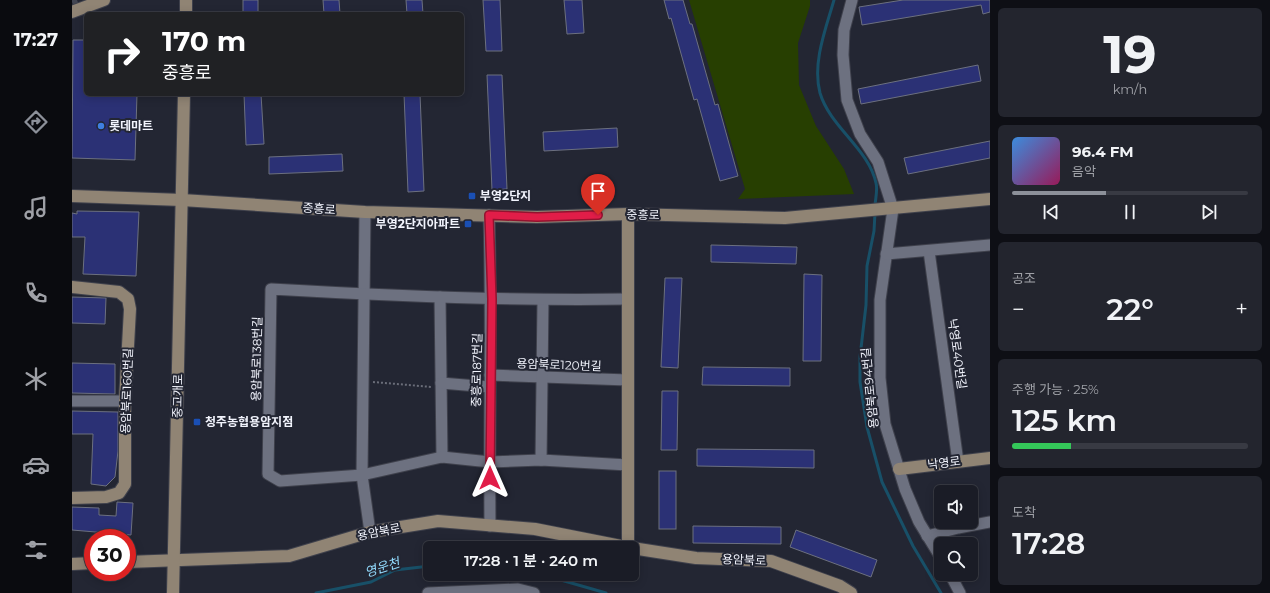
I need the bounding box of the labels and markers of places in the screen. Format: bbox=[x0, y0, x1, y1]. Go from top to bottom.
place label: 롯데마트 bbox=[109, 118, 153, 133]
marker: 롯데마트 bbox=[96, 121, 106, 131]
pin bbox=[581, 174, 615, 215]
place label: 부영2단지 bbox=[480, 188, 531, 203]
marker: 부영2단지 bbox=[467, 191, 477, 201]
place label: 부영2단지아파트 bbox=[376, 216, 460, 231]
marker: 부영2단지아파트 bbox=[463, 219, 473, 229]
place label: 청주농협용암지점 bbox=[205, 414, 293, 429]
marker: 청주농협용암지점 bbox=[192, 417, 202, 427]

